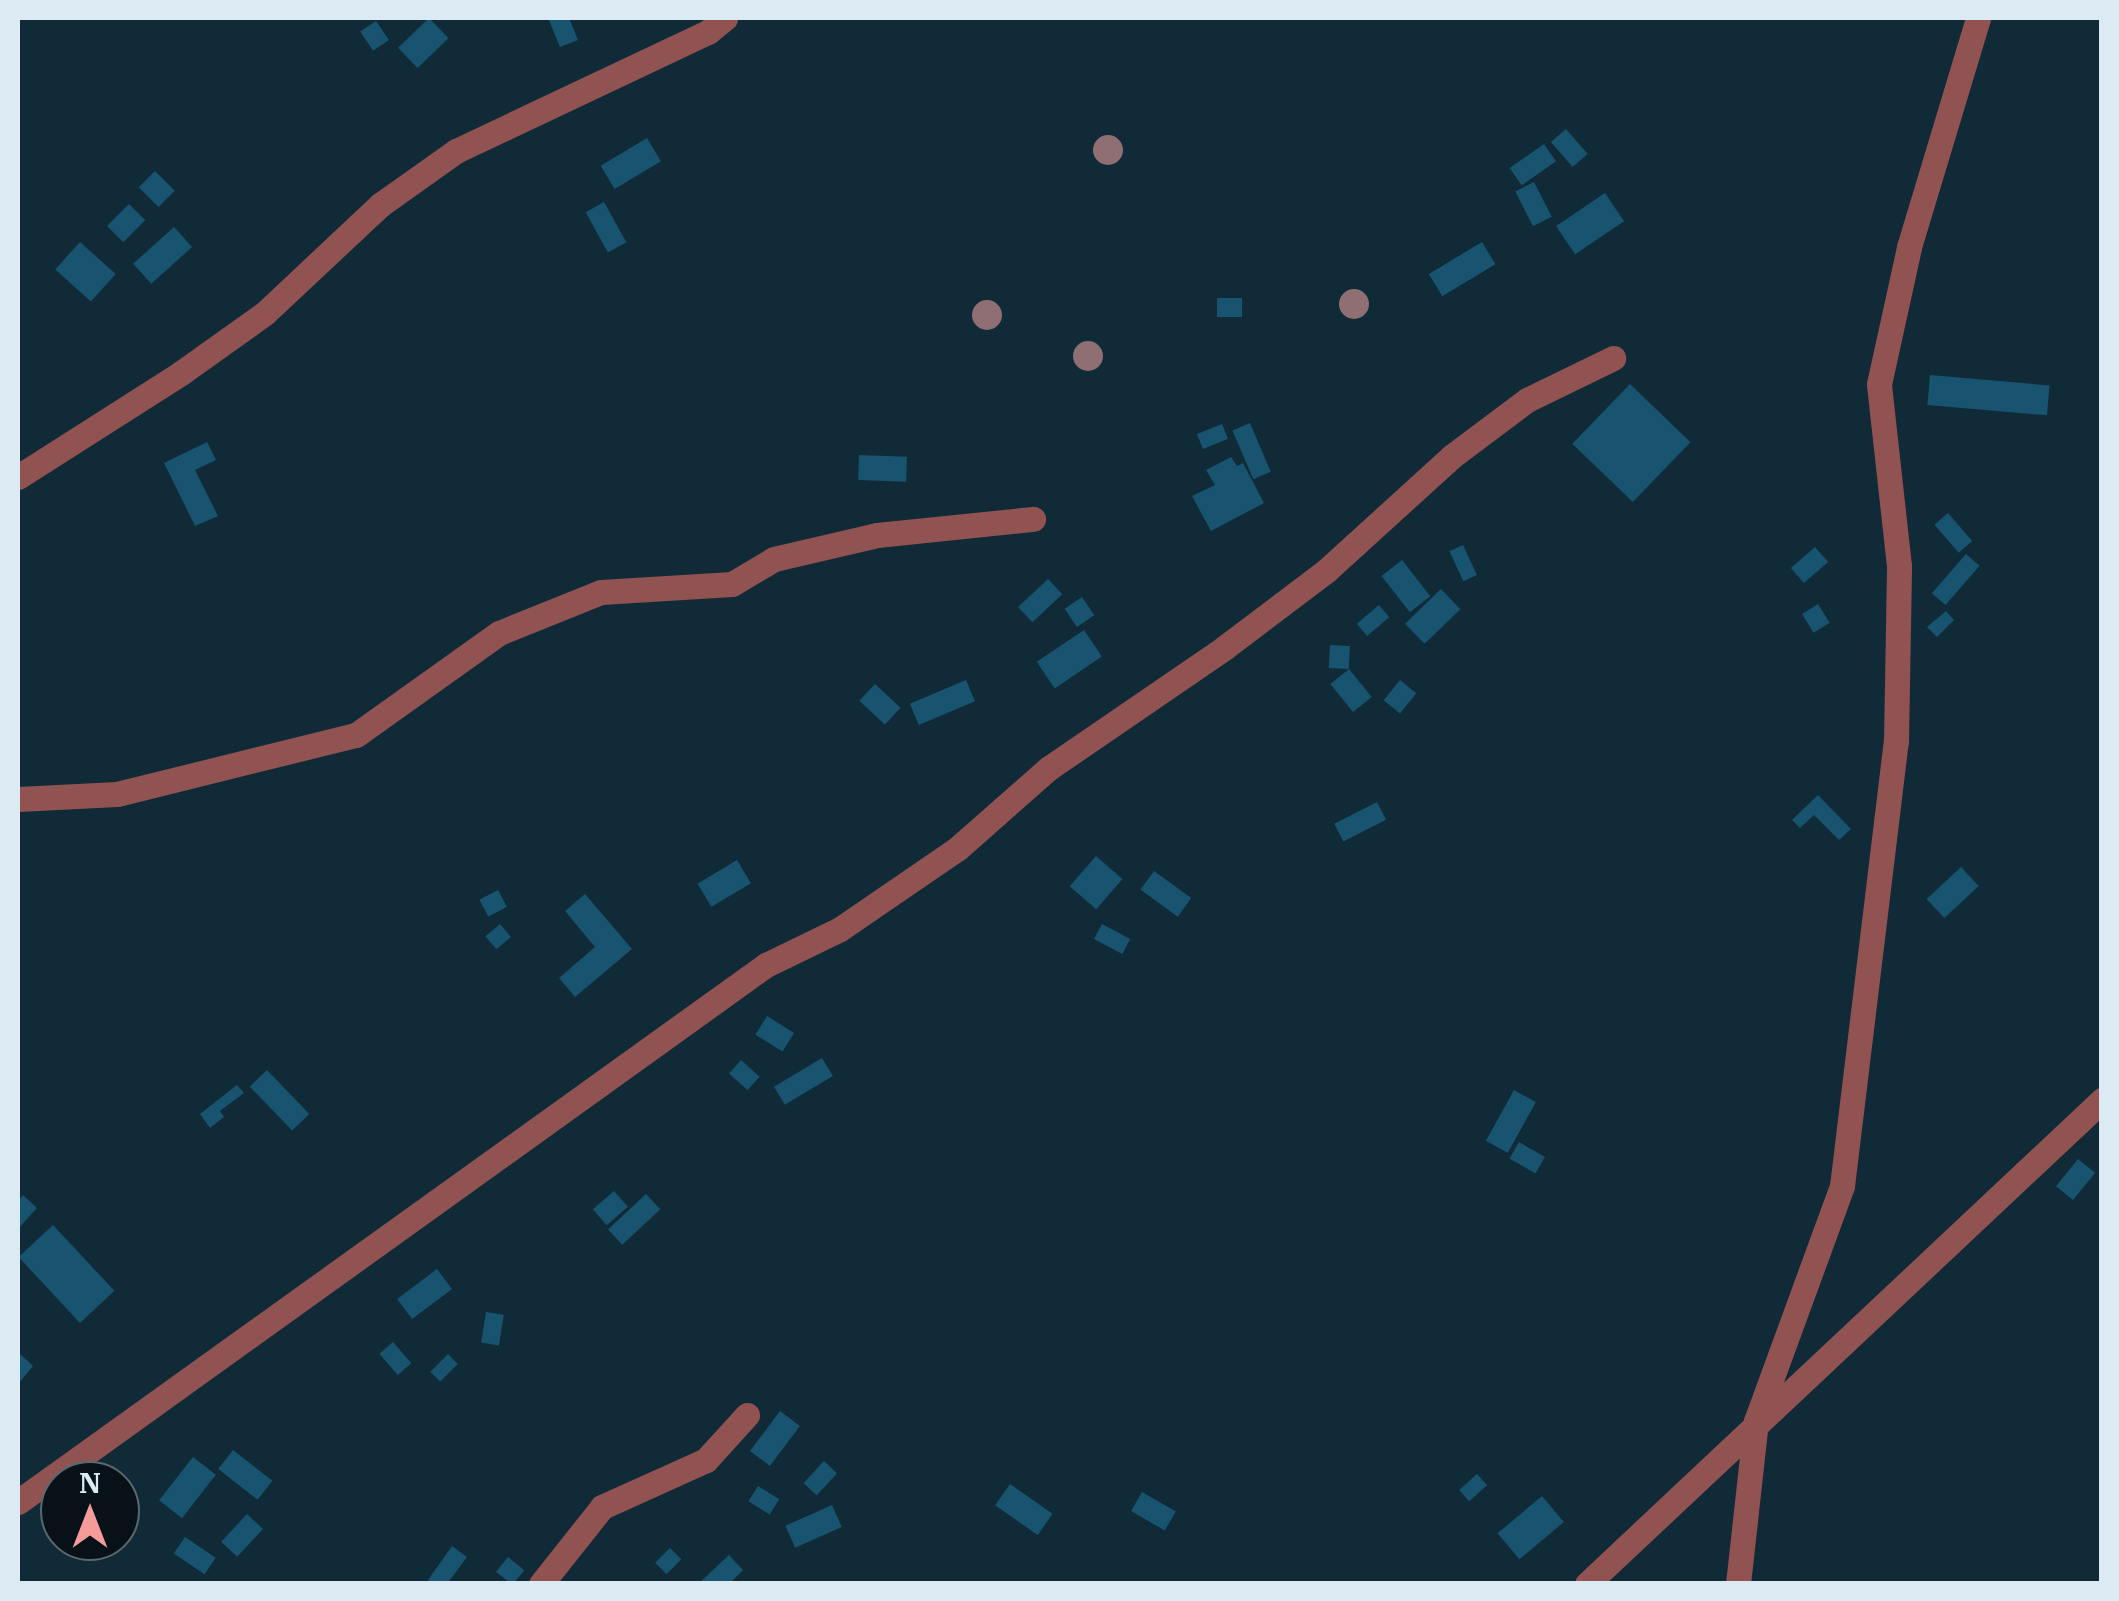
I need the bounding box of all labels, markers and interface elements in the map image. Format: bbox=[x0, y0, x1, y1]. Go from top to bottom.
north arrow bbox=[40, 1461, 140, 1561]
text: N bbox=[79, 1464, 101, 1501]

